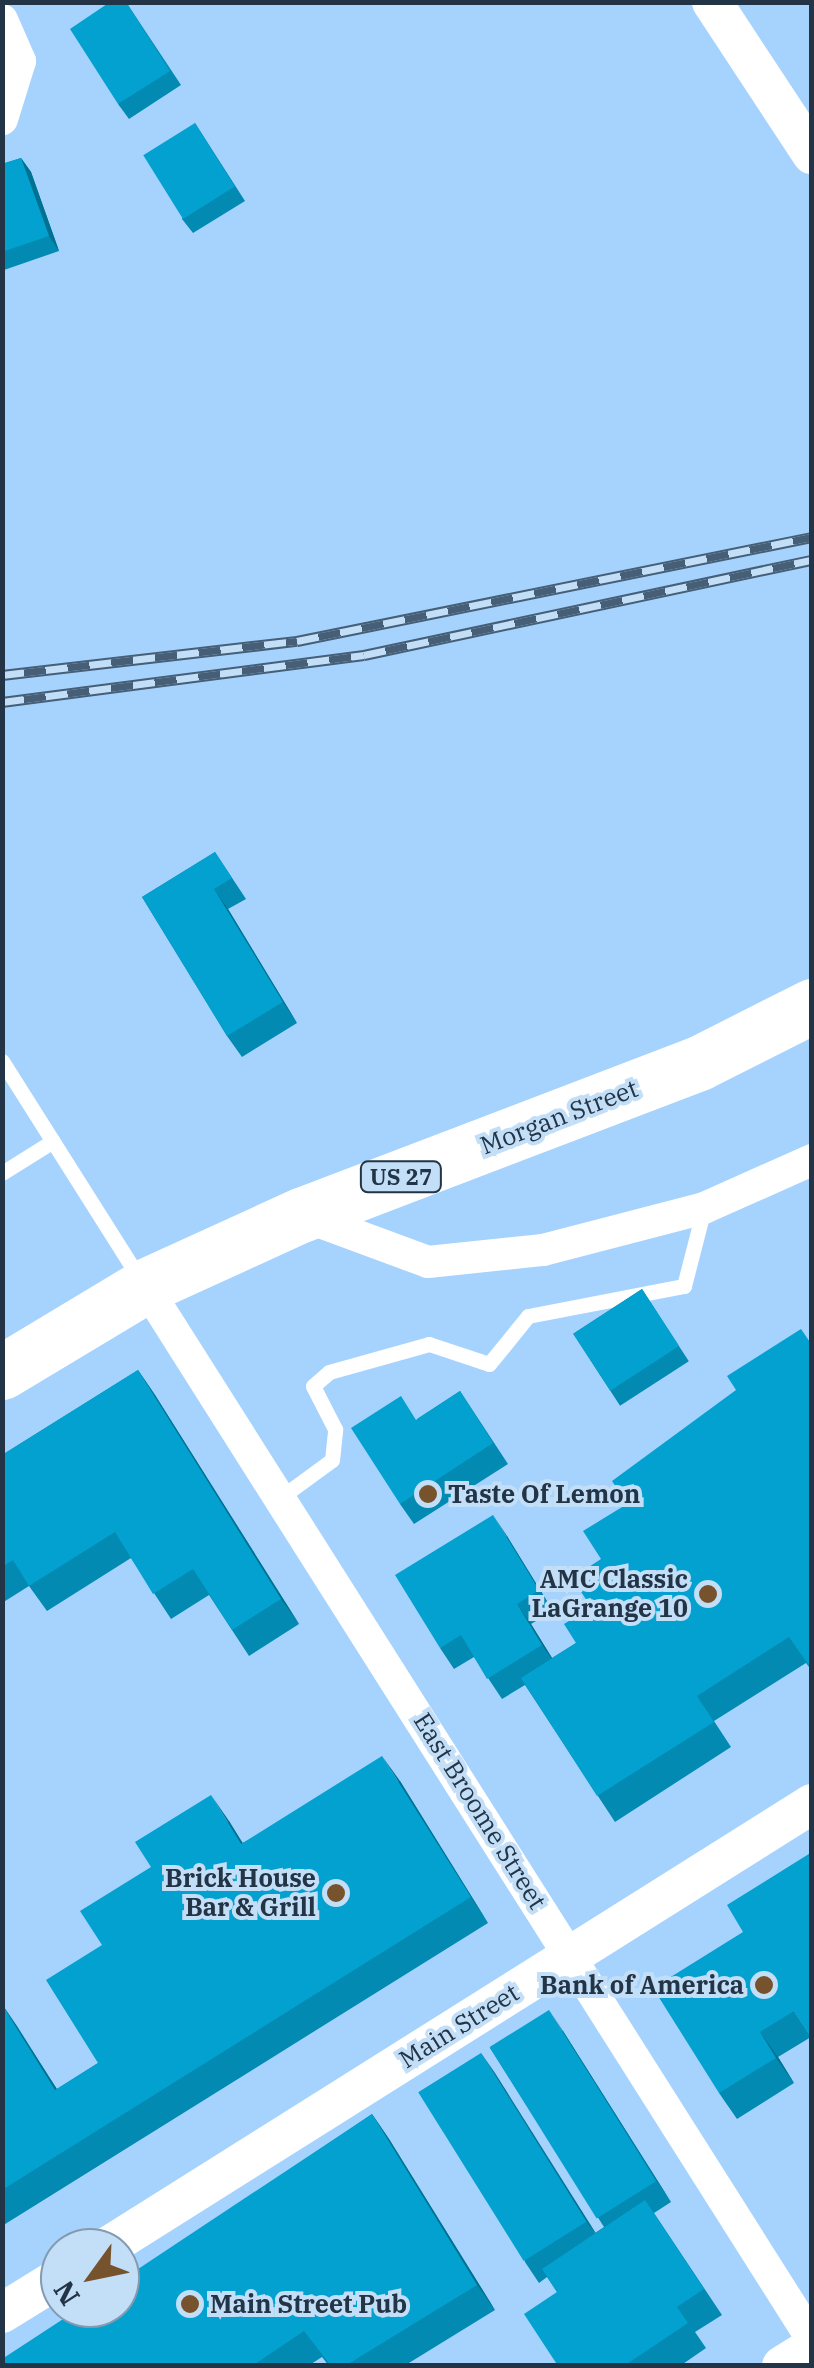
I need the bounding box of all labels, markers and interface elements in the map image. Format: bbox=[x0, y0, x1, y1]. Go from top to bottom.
street label: Morgan Street bbox=[476, 1073, 642, 1161]
road number: US 27 bbox=[358, 1160, 444, 1194]
place label: Taste Of Lemon bbox=[448, 1479, 640, 1509]
marker: Taste Of Lemon bbox=[417, 1483, 439, 1505]
place label: AMC Classic LaGrange 10 bbox=[531, 1565, 688, 1624]
marker: AMC Classic LaGrange 10 bbox=[697, 1583, 719, 1605]
street label: East Broome Street bbox=[407, 1707, 553, 1915]
place label: Brick House Bar & Grill bbox=[165, 1864, 316, 1923]
marker: Brick House Bar & Grill bbox=[325, 1882, 347, 1904]
place label: Bank of America bbox=[540, 1970, 744, 2000]
marker: Bank of America bbox=[753, 1974, 775, 1996]
street label: Main Street bbox=[394, 1977, 524, 2075]
north arrow bbox=[40, 2228, 140, 2328]
text: N bbox=[45, 2274, 88, 2313]
place label: Main Street Pub bbox=[210, 2289, 407, 2319]
marker: Main Street Pub bbox=[179, 2293, 201, 2315]

